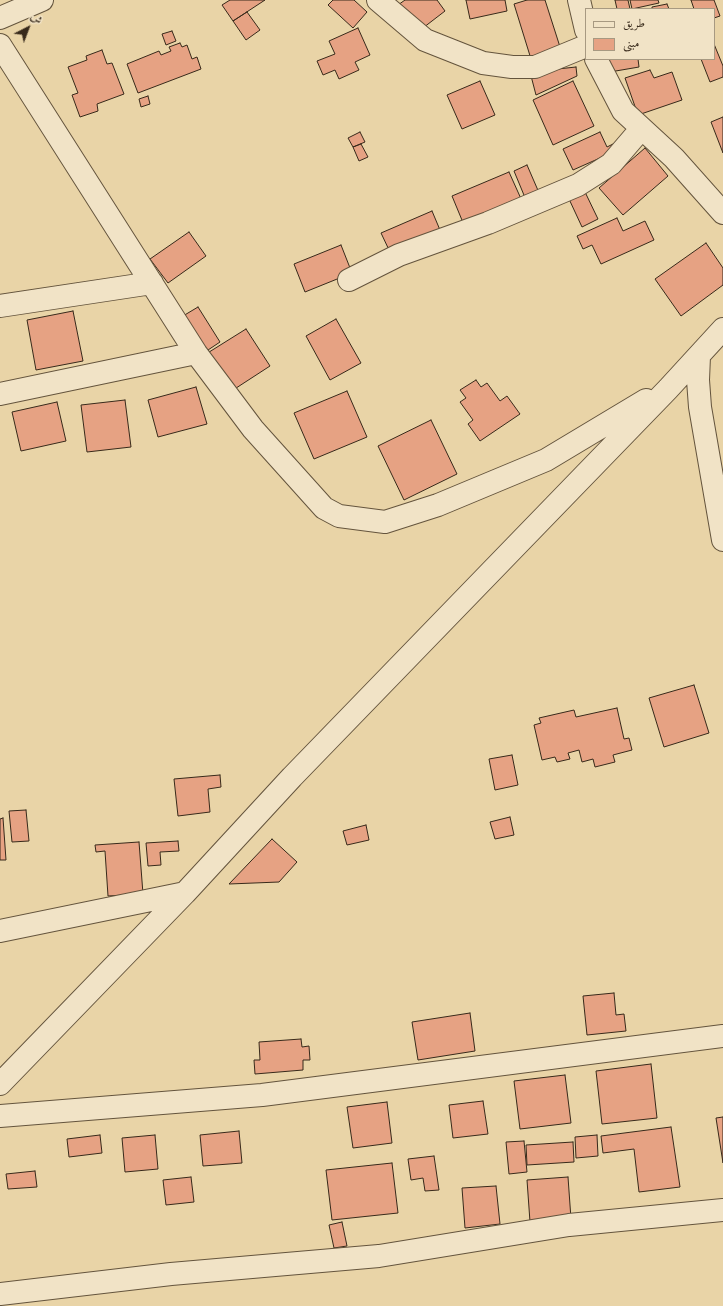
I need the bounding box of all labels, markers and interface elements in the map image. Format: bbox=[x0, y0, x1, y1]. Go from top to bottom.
north arrow bbox=[8, 8, 48, 48]
legend bbox=[585, 8, 715, 60]
text: ش bbox=[27, 9, 45, 28]
text: طريق bbox=[623, 15, 645, 31]
text: مبنى bbox=[623, 35, 639, 51]

